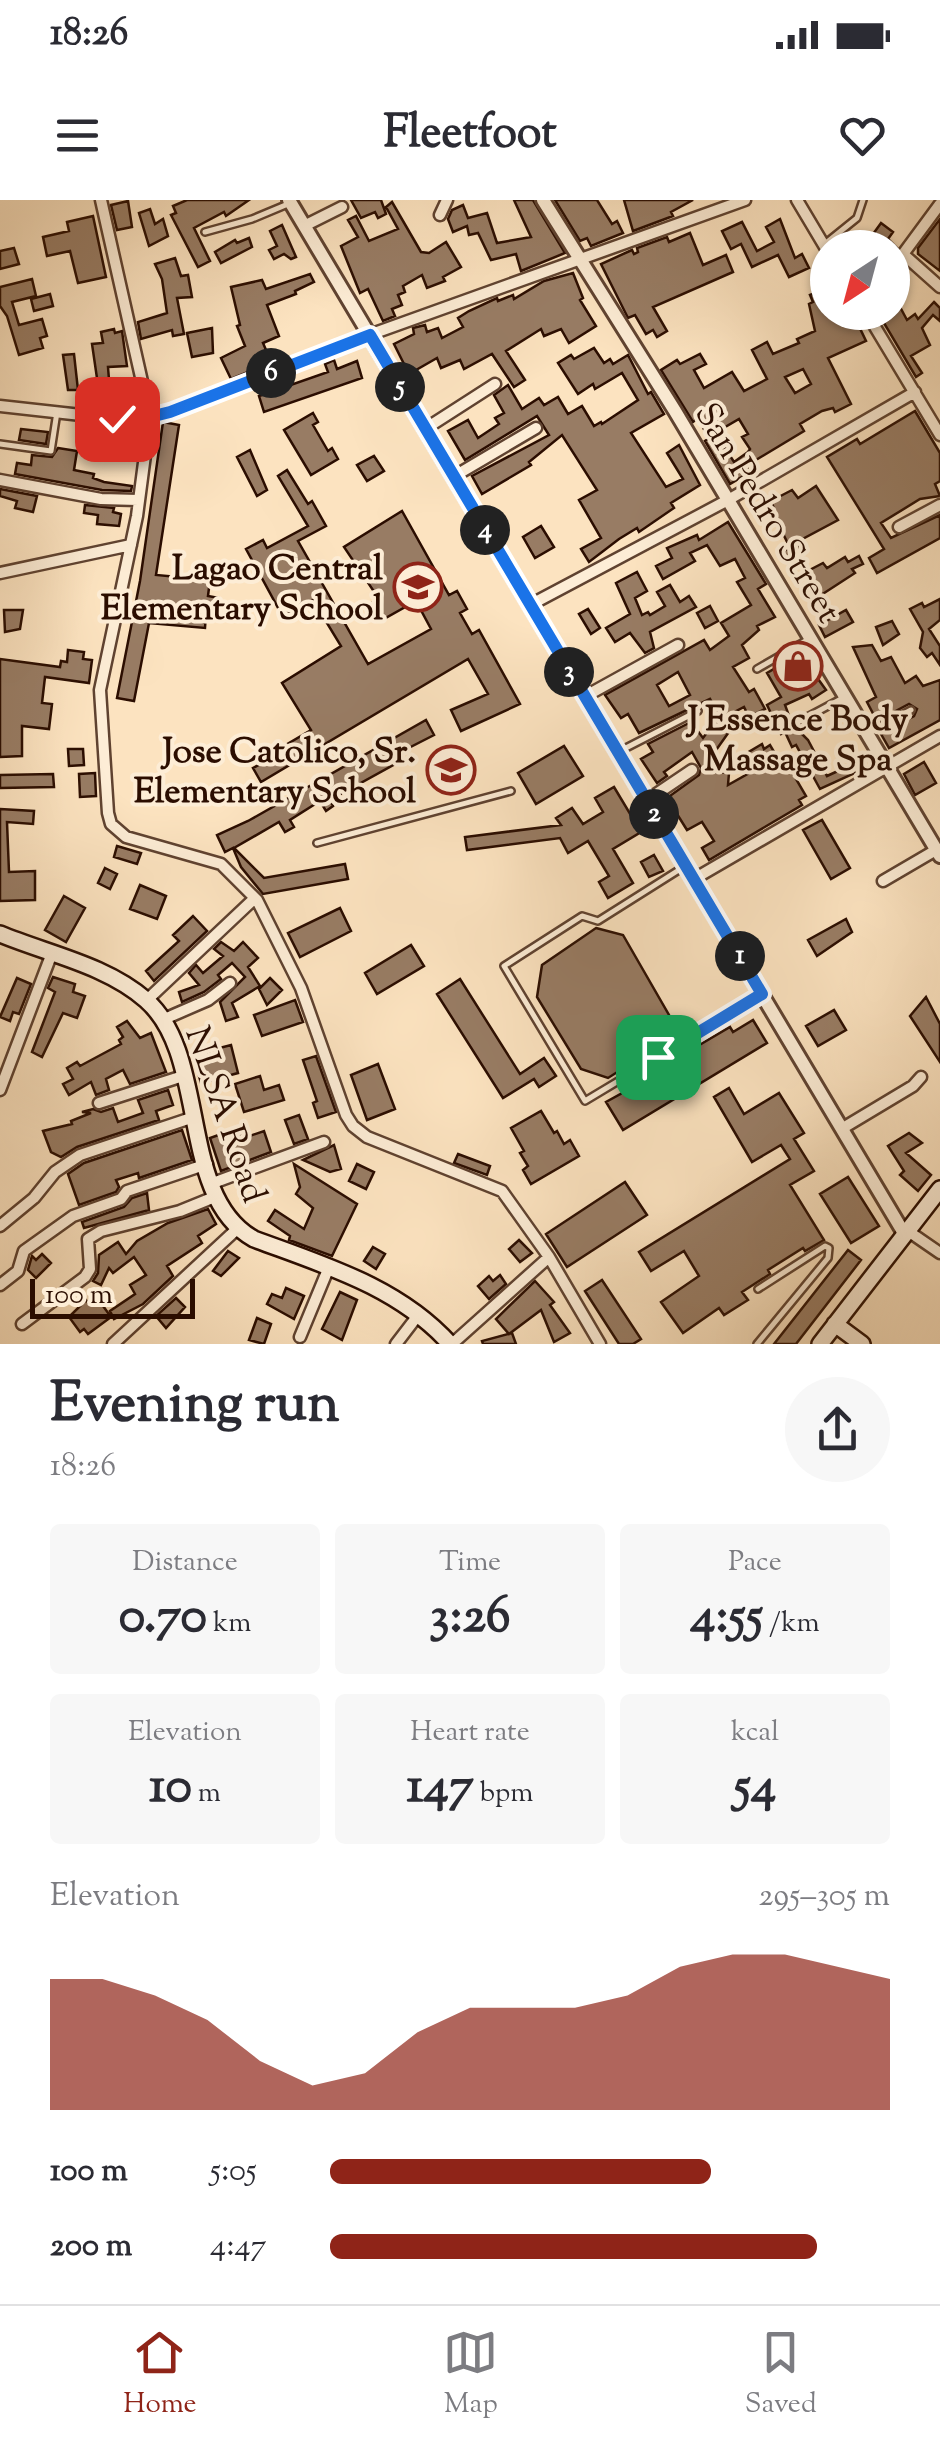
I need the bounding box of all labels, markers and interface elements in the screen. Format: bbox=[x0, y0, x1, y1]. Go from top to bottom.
text: 18:26 bbox=[50, 8, 128, 62]
text: Fleetfoot bbox=[383, 103, 557, 168]
icon: menu bbox=[50, 108, 105, 163]
icon: heart bbox=[835, 108, 890, 163]
north arrow bbox=[810, 230, 910, 330]
map controls bbox=[810, 230, 910, 330]
pin: 6 bbox=[246, 348, 296, 398]
text: 6 bbox=[264, 353, 278, 393]
pin: 5 bbox=[375, 362, 425, 412]
text: 5 bbox=[395, 367, 405, 407]
pin bbox=[75, 377, 160, 462]
icon: check bbox=[90, 392, 145, 447]
street label: San Pedro Street bbox=[680, 394, 852, 634]
pin: 4 bbox=[460, 505, 510, 555]
text: 4 bbox=[478, 510, 492, 550]
place label: Lagao Central Elementary School bbox=[101, 545, 383, 636]
school or university icon: Lagao Central Elementary School bbox=[392, 561, 444, 613]
shop icon: J Essence Body Massage Spa bbox=[772, 640, 824, 692]
pin: 3 bbox=[544, 647, 594, 697]
text: 3 bbox=[563, 652, 575, 692]
place label: J Essence Body Massage Spa bbox=[685, 696, 909, 787]
place label: Jose Catolico, Sr. Elementary School bbox=[134, 728, 416, 819]
school or university icon: Jose Catolico, Sr. Elementary School bbox=[425, 744, 477, 796]
pin: 2 bbox=[629, 789, 679, 839]
text: 2 bbox=[647, 794, 661, 834]
pin: 1 bbox=[715, 931, 765, 981]
text: 1 bbox=[735, 936, 745, 976]
pin bbox=[616, 1015, 701, 1100]
street label: NLSA Road bbox=[170, 1020, 278, 1210]
icon: arrive bbox=[631, 1030, 686, 1085]
scale bar bbox=[30, 1274, 195, 1318]
text: 100 m bbox=[45, 1276, 113, 1316]
text: Evening run bbox=[50, 1367, 339, 1446]
button: share bbox=[785, 1377, 890, 1482]
text: 18:26 bbox=[50, 1444, 116, 1490]
text: Distance bbox=[132, 1543, 238, 1583]
text: Time bbox=[439, 1543, 501, 1583]
text: Pace bbox=[728, 1543, 782, 1583]
text: 0.70 bbox=[119, 1583, 207, 1655]
text: 3:26 bbox=[429, 1583, 511, 1655]
text: 4:55 bbox=[690, 1583, 763, 1655]
text: km bbox=[207, 1604, 251, 1644]
text: /km bbox=[763, 1604, 820, 1644]
text: Elevation bbox=[128, 1713, 242, 1753]
text: Heart rate bbox=[410, 1713, 530, 1753]
text: kcal bbox=[731, 1713, 779, 1753]
text: 10 bbox=[149, 1753, 192, 1825]
text: 147 bbox=[407, 1753, 474, 1825]
text: 54 bbox=[734, 1753, 776, 1825]
text: m bbox=[192, 1774, 221, 1814]
text: bpm bbox=[474, 1774, 533, 1814]
text: Elevation bbox=[50, 1874, 180, 1920]
text: 295–305 m bbox=[758, 1874, 890, 1920]
text: 100 m bbox=[50, 2149, 128, 2195]
text: 5:05 bbox=[210, 2149, 257, 2195]
text: 200 m bbox=[50, 2224, 132, 2270]
text: 4:47 bbox=[210, 2224, 267, 2270]
tab: Home bbox=[123, 2325, 197, 2425]
tab: Map bbox=[443, 2325, 498, 2425]
tab: Saved bbox=[745, 2325, 817, 2425]

